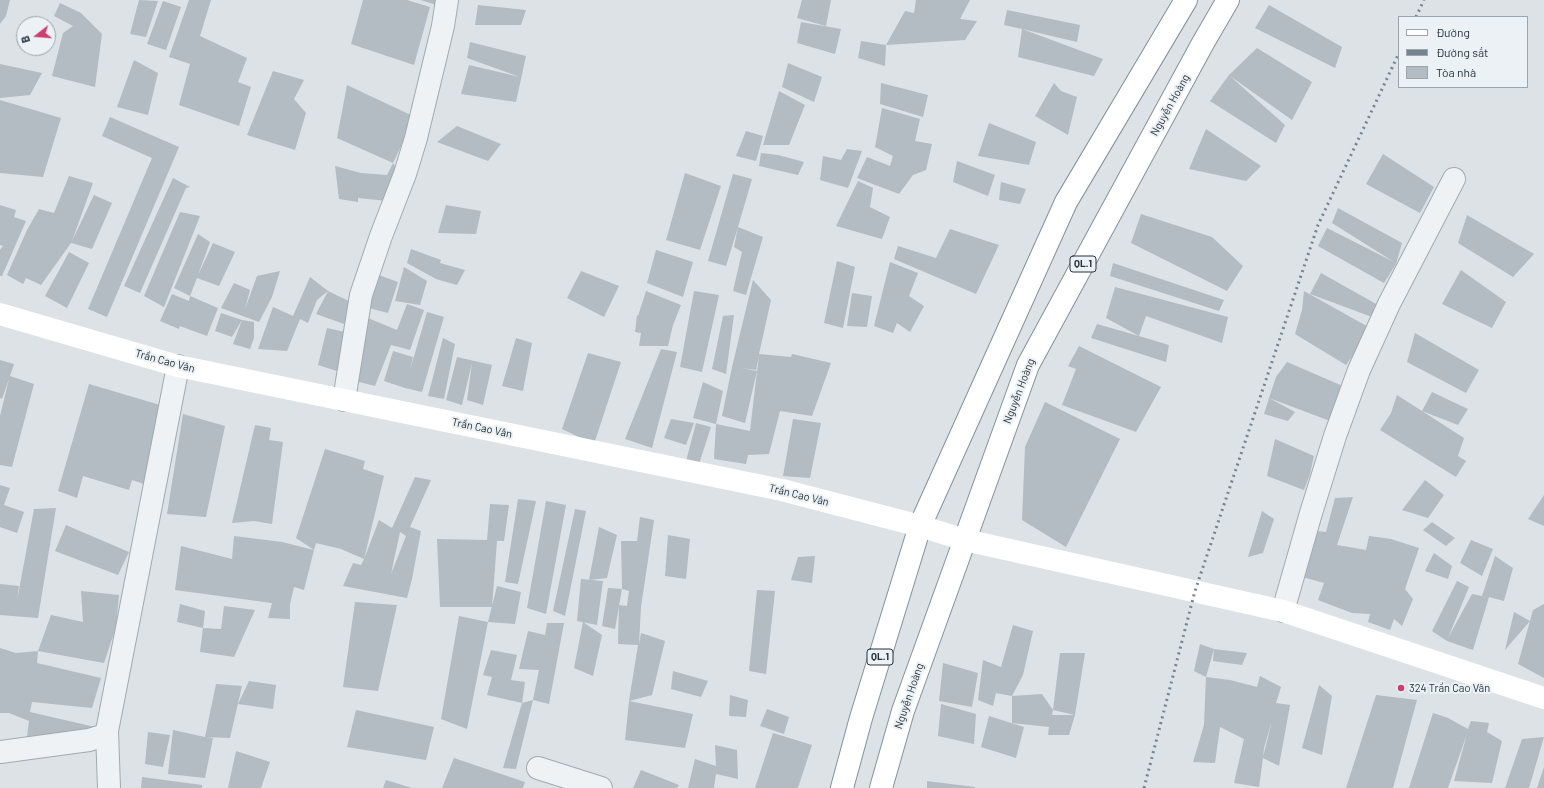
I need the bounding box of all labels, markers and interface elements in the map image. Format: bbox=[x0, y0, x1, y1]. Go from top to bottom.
north arrow bbox=[16, 16, 56, 56]
legend bbox=[1398, 16, 1528, 88]
text: Đường bbox=[1436, 25, 1470, 39]
text: B bbox=[18, 34, 32, 45]
text: Đường sắt bbox=[1436, 45, 1488, 59]
text: Tòa nhà bbox=[1436, 65, 1476, 79]
street label: Nguyễn Hoàng bbox=[1148, 72, 1192, 138]
road number: QL.1 bbox=[1070, 256, 1096, 272]
street label: Trần Cao Vân bbox=[134, 347, 196, 375]
street label: Nguyễn Hoàng bbox=[1001, 357, 1037, 425]
street label: Trần Cao Vân bbox=[451, 415, 513, 441]
street label: Trần Cao Vân bbox=[768, 481, 830, 509]
road number: QL.1 bbox=[867, 649, 893, 665]
street label: Nguyễn Hoàng bbox=[892, 661, 926, 731]
place label: 324 Trần Cao Vân bbox=[1409, 681, 1490, 695]
marker: 324 Trần Cao Vân bbox=[1396, 683, 1406, 693]

